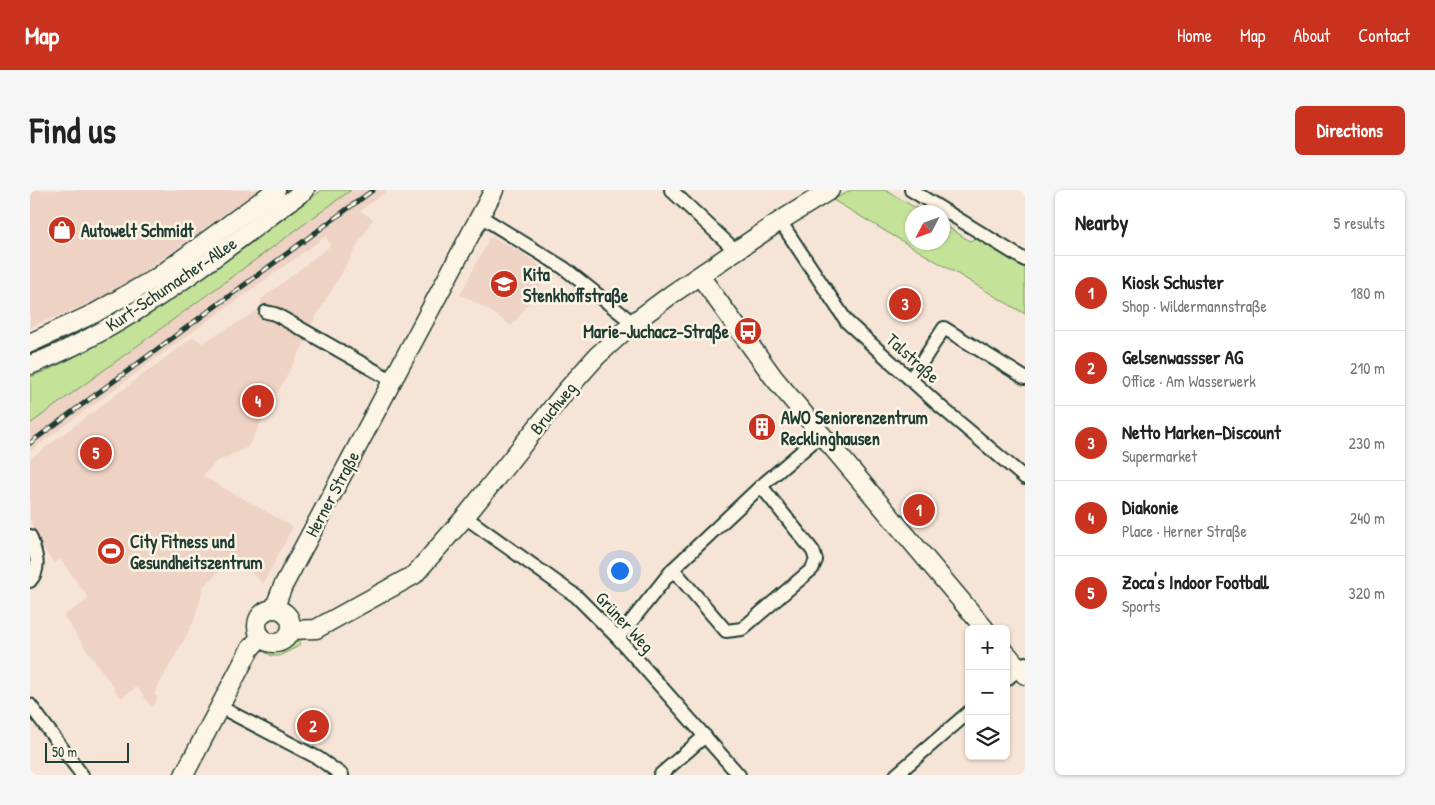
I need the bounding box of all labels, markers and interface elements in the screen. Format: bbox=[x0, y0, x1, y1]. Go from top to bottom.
text: Map bbox=[25, 19, 59, 51]
text: Home bbox=[1177, 23, 1212, 48]
text: Map bbox=[1240, 23, 1265, 48]
text: About bbox=[1293, 23, 1330, 48]
text: Contact bbox=[1358, 23, 1410, 48]
button: Directions bbox=[1295, 106, 1405, 155]
text: Find us bbox=[30, 107, 116, 154]
north arrow bbox=[905, 205, 950, 250]
text: Nearby bbox=[1075, 208, 1128, 237]
text: 5 results bbox=[1334, 212, 1385, 234]
shop icon: Autowelt Schmidt bbox=[47, 215, 77, 245]
place label: Autowelt Schmidt bbox=[81, 218, 194, 243]
street label: Kurt-Schumacher-Allee bbox=[101, 231, 241, 337]
place label: Kita Stenkhoffstraße bbox=[523, 262, 629, 309]
school or university icon: Kita Stenkhoffstraße bbox=[489, 269, 519, 299]
text: Kiosk Schuster bbox=[1122, 269, 1224, 295]
text: 1 bbox=[1088, 282, 1094, 304]
text: 180 m bbox=[1351, 282, 1385, 304]
pin: 3 bbox=[889, 285, 921, 323]
text: Shop · Wildermannstraße bbox=[1122, 295, 1267, 317]
bus stop icon: Marie-Juchacz-Straße bbox=[733, 316, 763, 346]
place label: Marie-Juchacz-Straße bbox=[583, 319, 730, 345]
street label: Talstraße bbox=[881, 327, 945, 389]
text: Gelsenwassser AG bbox=[1122, 344, 1243, 370]
text: 2 bbox=[1087, 357, 1095, 379]
text: 210 m bbox=[1350, 357, 1385, 379]
text: Office · Am Wasserwerk bbox=[1122, 370, 1256, 392]
street label: Bruchweg bbox=[524, 376, 582, 440]
pin: 4 bbox=[242, 382, 274, 420]
place label: AWO Seniorenzentrum Recklinghausen bbox=[781, 405, 928, 452]
building icon: AWO Seniorenzentrum Recklinghausen bbox=[747, 412, 777, 442]
text: Netto Marken-Discount bbox=[1122, 419, 1281, 445]
text: 3 bbox=[1087, 432, 1095, 454]
text: 230 m bbox=[1349, 432, 1385, 454]
pin: 5 bbox=[80, 434, 112, 472]
text: Supermarket bbox=[1122, 445, 1197, 467]
street label: Herner Straße bbox=[299, 447, 365, 541]
pin: 1 bbox=[903, 491, 935, 529]
text: Diakonie bbox=[1122, 494, 1179, 520]
text: 4 bbox=[1088, 507, 1094, 529]
text: 240 m bbox=[1350, 507, 1385, 529]
text: Place · Herner Straße bbox=[1122, 520, 1247, 542]
place label: City Fitness und Gesundheitszentrum bbox=[130, 529, 263, 575]
sports icon: City Fitness und Gesundheitszentrum bbox=[96, 536, 126, 566]
your location bbox=[607, 558, 633, 584]
text: Zoca's Indoor Football bbox=[1122, 569, 1269, 595]
text: 5 bbox=[1088, 582, 1094, 604]
text: 320 m bbox=[1349, 582, 1385, 604]
street label: Grüner Weg bbox=[590, 586, 660, 658]
text: Sports bbox=[1122, 595, 1160, 617]
map controls bbox=[965, 625, 1010, 760]
button: + bbox=[965, 625, 1010, 670]
button: − bbox=[965, 670, 1010, 715]
pin: 2 bbox=[297, 707, 329, 745]
button: layers bbox=[965, 715, 1010, 760]
scale bar bbox=[45, 740, 129, 763]
text: 50 m bbox=[52, 742, 77, 761]

